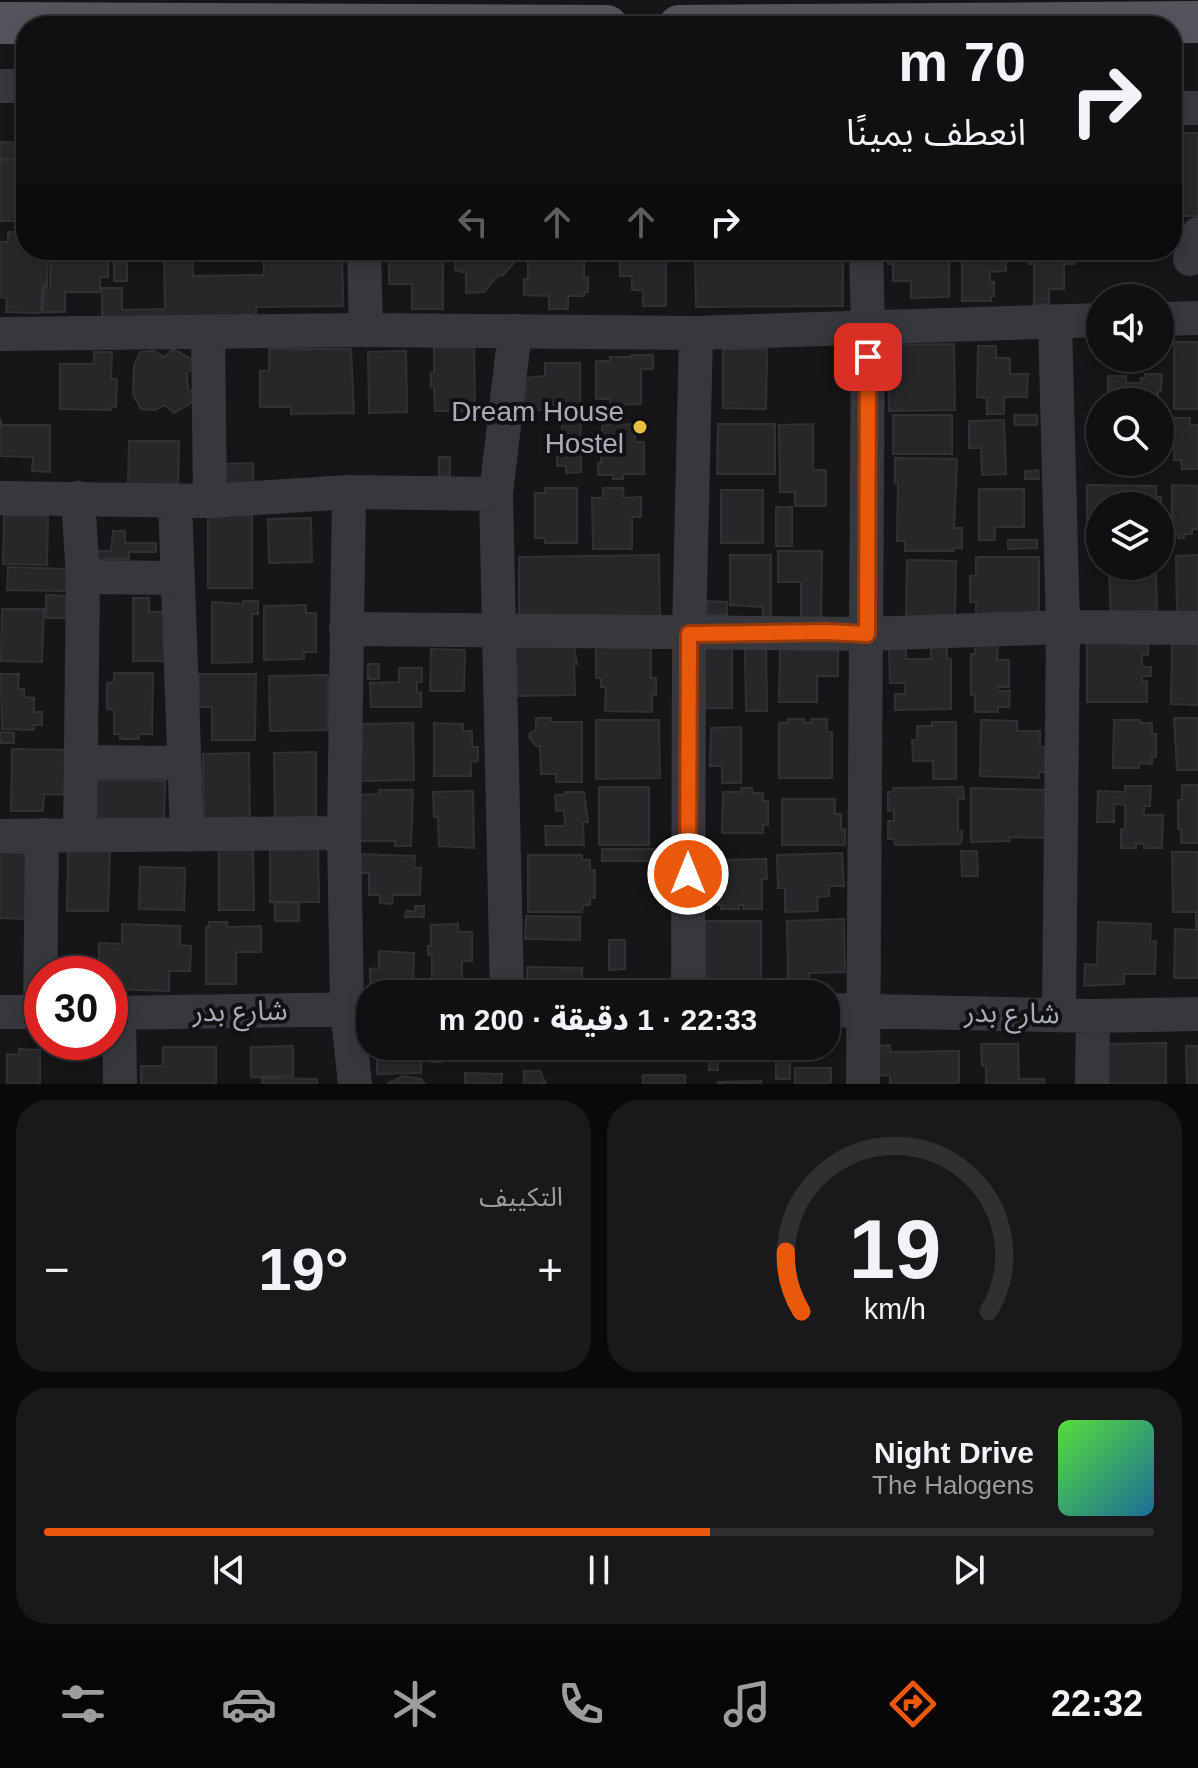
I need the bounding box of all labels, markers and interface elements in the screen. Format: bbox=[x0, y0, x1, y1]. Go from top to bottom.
text: 70 m bbox=[898, 30, 1026, 93]
icon: right bbox=[1054, 48, 1158, 152]
text: انعطف يمينًا bbox=[846, 112, 1026, 153]
icon: left bbox=[451, 200, 495, 244]
icon: ahead bbox=[535, 200, 579, 244]
icon: ahead bbox=[619, 200, 663, 244]
icon: right bbox=[703, 200, 747, 244]
map controls bbox=[1086, 284, 1174, 580]
button: sound bbox=[1086, 284, 1174, 372]
pin bbox=[834, 323, 902, 391]
icon: arrive bbox=[846, 335, 890, 379]
button: search bbox=[1086, 388, 1174, 476]
place label: Dream House Hostel bbox=[451, 396, 624, 459]
marker: Dream House Hostel bbox=[631, 418, 649, 436]
button: layers bbox=[1086, 492, 1174, 580]
position arrow bbox=[646, 832, 730, 916]
speed limit sign: 30 bbox=[24, 956, 128, 1060]
street label: شارع بدر bbox=[191, 995, 288, 1032]
street label: شارع بدر bbox=[963, 997, 1060, 1034]
text: 22:33 · 1 دقيقة · 200 m bbox=[439, 1003, 757, 1036]
text: التكييف bbox=[479, 1182, 563, 1212]
text: 19 bbox=[848, 1203, 941, 1296]
text: 19° bbox=[258, 1236, 349, 1303]
text: − bbox=[44, 1245, 70, 1294]
text: + bbox=[537, 1245, 563, 1294]
text: km/h bbox=[864, 1293, 925, 1325]
text: Night Drive bbox=[874, 1436, 1034, 1469]
text: The Halogens bbox=[872, 1470, 1034, 1500]
icon: previous bbox=[207, 1548, 251, 1592]
icon: pause bbox=[577, 1548, 621, 1592]
icon: next bbox=[947, 1548, 991, 1592]
icon: filters bbox=[55, 1676, 111, 1732]
icon: car bbox=[221, 1676, 277, 1732]
icon: climate bbox=[387, 1676, 443, 1732]
icon: phone bbox=[553, 1676, 609, 1732]
icon: music bbox=[719, 1676, 775, 1732]
icon: directions bbox=[885, 1676, 941, 1732]
text: 22:32 bbox=[1051, 1683, 1143, 1724]

